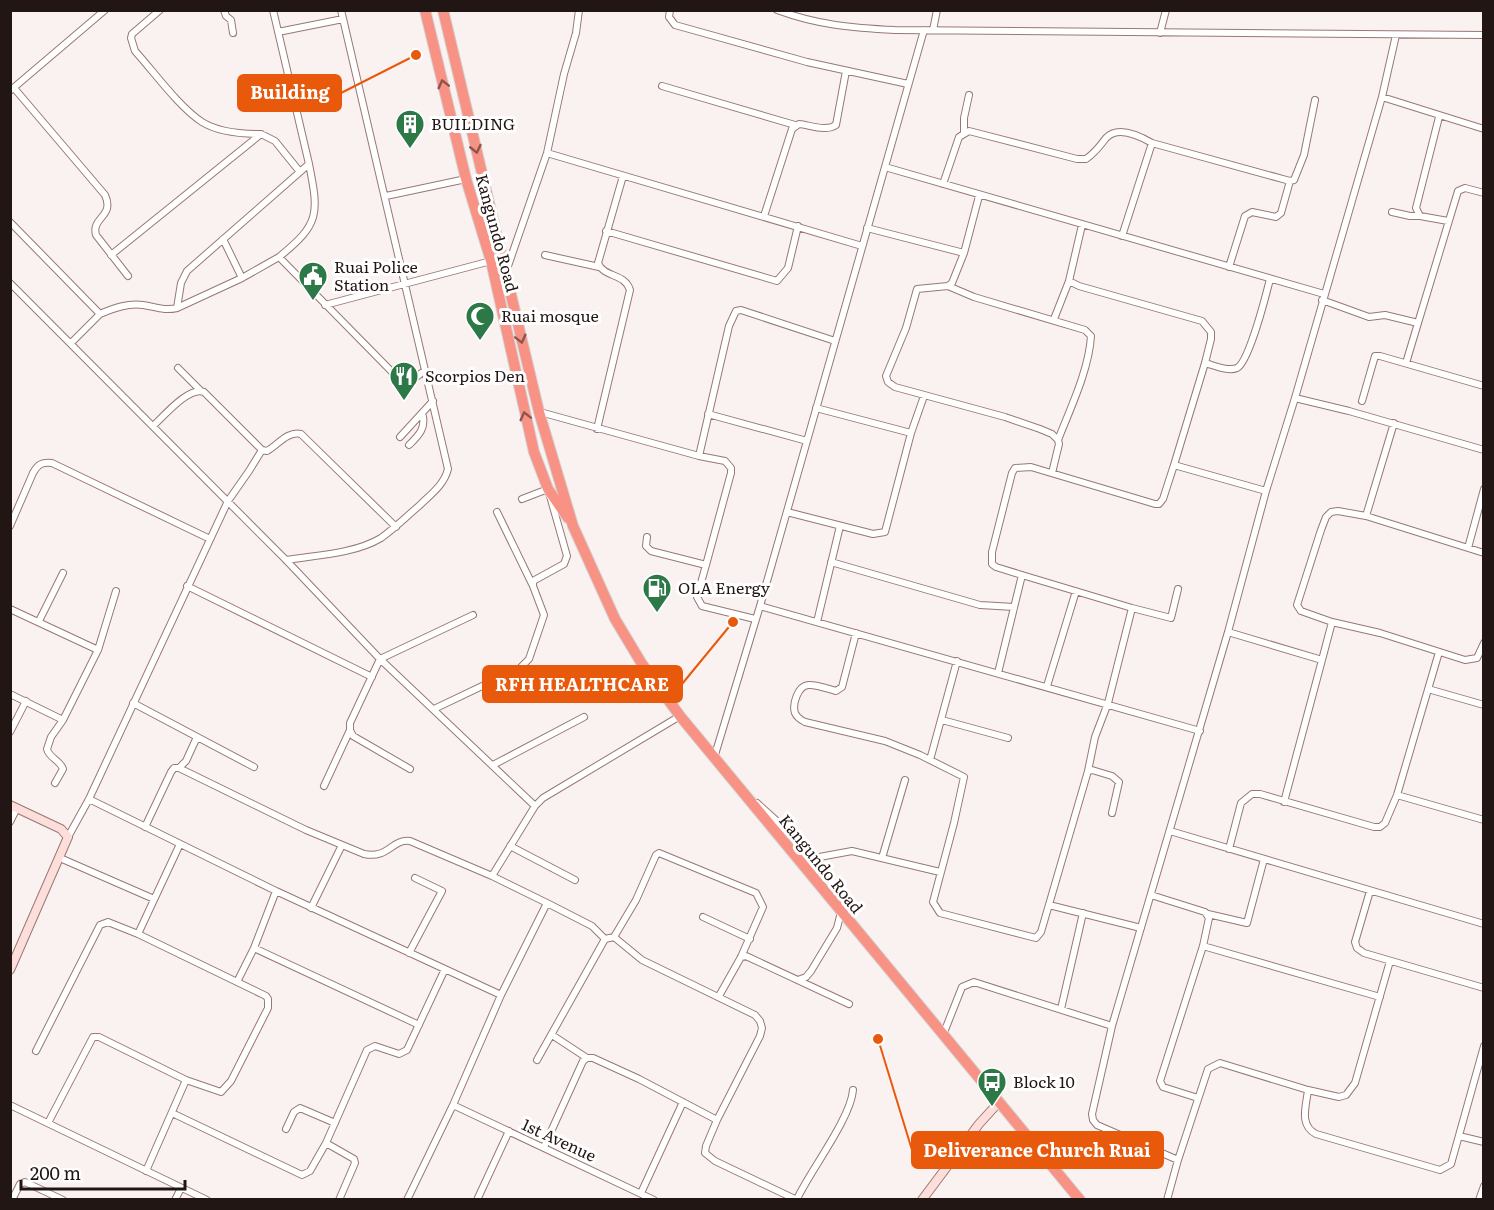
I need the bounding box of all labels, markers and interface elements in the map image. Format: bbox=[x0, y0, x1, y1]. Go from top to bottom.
callout: Building bbox=[238, 75, 341, 111]
text: Building bbox=[250, 78, 331, 105]
one-way arrow bbox=[438, 79, 451, 89]
building icon: BUILDING bbox=[394, 108, 426, 150]
place label: BUILDING bbox=[431, 111, 515, 135]
one-way arrow bbox=[468, 144, 481, 154]
street label: Kangundo Road bbox=[471, 171, 525, 295]
place label: Ruai Police Station bbox=[334, 254, 418, 296]
public building icon: Ruai Police Station bbox=[297, 260, 329, 302]
mosque icon: Ruai mosque bbox=[464, 300, 496, 342]
place label: Ruai mosque bbox=[501, 303, 599, 327]
one-way arrow bbox=[514, 334, 527, 344]
restaurant icon: Scorpios Den bbox=[388, 360, 420, 402]
place label: Scorpios Den bbox=[425, 363, 525, 387]
one-way arrow bbox=[520, 411, 533, 421]
fuel station icon: OLA Energy bbox=[641, 572, 673, 614]
place label: OLA Energy bbox=[678, 575, 771, 599]
callout: RFH HEALTHCARE bbox=[483, 666, 682, 702]
text: RFH HEALTHCARE bbox=[495, 670, 669, 697]
street label: Kangundo Road bbox=[774, 809, 869, 918]
bus stop icon: Block 10 bbox=[976, 1066, 1008, 1108]
place label: Block 10 bbox=[1013, 1069, 1075, 1093]
street label: 1st Avenue bbox=[518, 1111, 600, 1167]
callout: Deliverance Church Ruai bbox=[912, 1132, 1163, 1168]
text: Deliverance Church Ruai bbox=[923, 1136, 1151, 1163]
scale bar bbox=[21, 1153, 184, 1191]
text: 200 m bbox=[30, 1159, 81, 1186]

